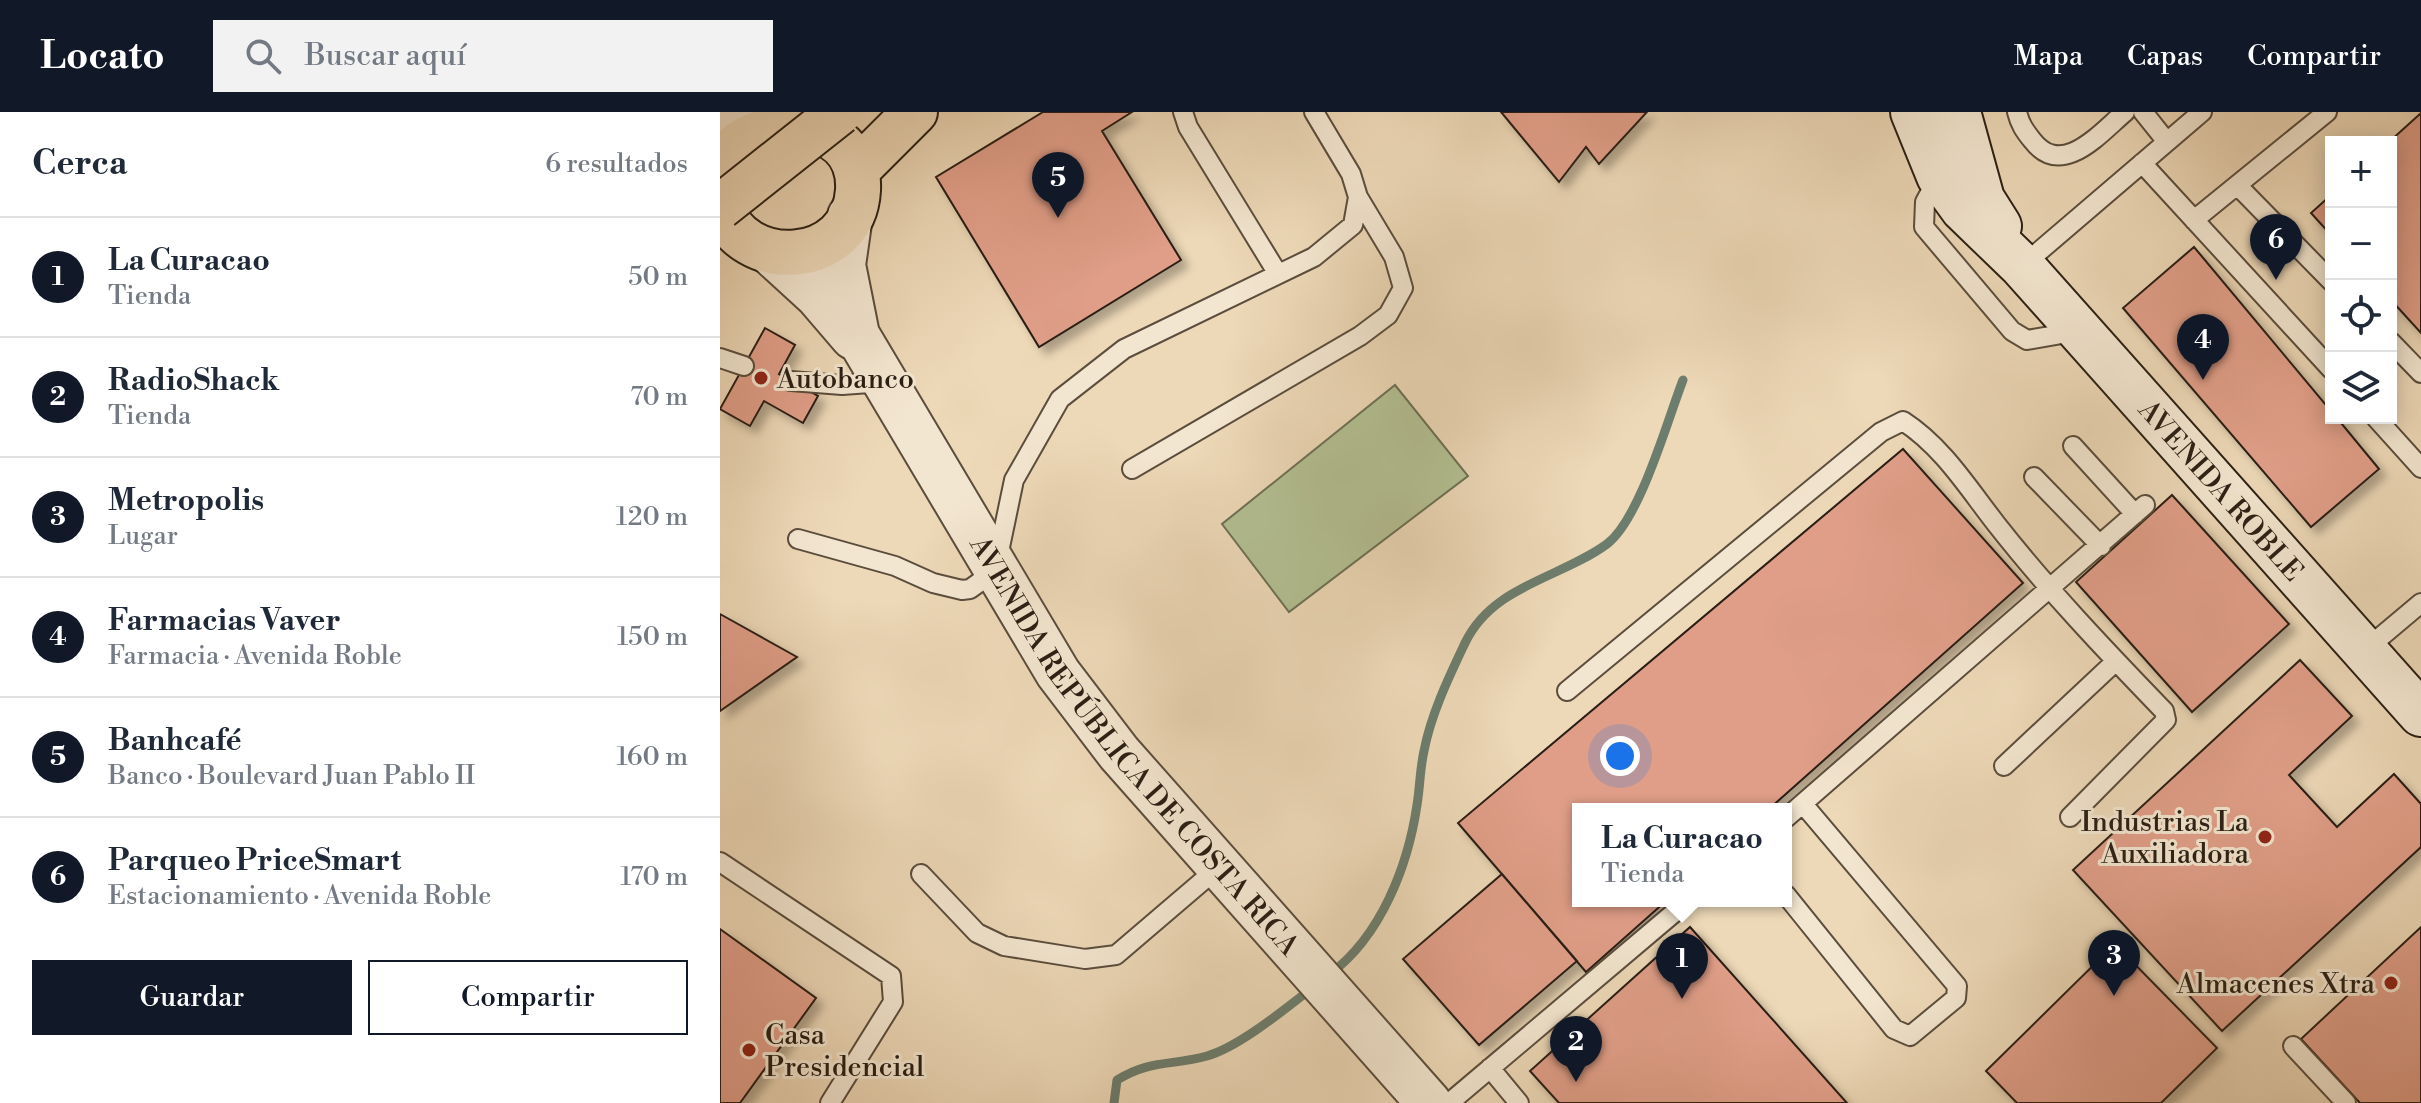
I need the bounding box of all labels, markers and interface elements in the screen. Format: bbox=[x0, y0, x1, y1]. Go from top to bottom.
search box bbox=[213, 20, 773, 92]
text: Locato bbox=[40, 33, 165, 80]
icon: search bbox=[241, 34, 285, 78]
text: Buscar aquí bbox=[305, 37, 466, 75]
text: Mapa bbox=[2014, 39, 2083, 74]
text: Capas bbox=[2127, 39, 2203, 74]
text: Compartir bbox=[2247, 39, 2381, 74]
map controls bbox=[2325, 136, 2397, 424]
button: + bbox=[2325, 136, 2397, 208]
text: Cerca bbox=[32, 143, 127, 185]
text: 6 resultados bbox=[545, 148, 688, 180]
pin: 5 bbox=[1032, 152, 1084, 218]
button: − bbox=[2325, 208, 2397, 280]
pin: 6 bbox=[2250, 214, 2302, 280]
text: La Curacao bbox=[108, 242, 270, 280]
text: 1 bbox=[52, 261, 64, 293]
text: 50 m bbox=[628, 261, 688, 293]
text: Tienda bbox=[108, 280, 191, 312]
button: locate bbox=[2325, 280, 2397, 352]
pin: 4 bbox=[2177, 314, 2229, 380]
button: layers bbox=[2325, 352, 2397, 424]
text: RadioShack bbox=[108, 362, 279, 400]
place label: Autobanco bbox=[776, 362, 914, 397]
marker: Autobanco bbox=[752, 369, 770, 387]
text: 2 bbox=[50, 381, 66, 413]
text: 70 m bbox=[630, 381, 688, 413]
street label: AVENIDA ROBLE bbox=[2130, 393, 2310, 589]
text: Tienda bbox=[108, 400, 191, 432]
text: Metropolis bbox=[108, 482, 264, 520]
text: 3 bbox=[50, 501, 66, 533]
text: 120 m bbox=[616, 501, 688, 533]
text: Lugar bbox=[108, 520, 178, 552]
street label: AVENIDA REPÚBLICA DE COSTA RICA bbox=[961, 529, 1307, 964]
text: Farmacias Vaver bbox=[108, 602, 341, 640]
text: 4 bbox=[49, 621, 67, 653]
text: 150 m bbox=[617, 621, 688, 653]
text: Farmacia · Avenida Roble bbox=[108, 640, 402, 672]
text: Banhcafé bbox=[108, 722, 242, 760]
your location bbox=[1600, 736, 1640, 776]
text: 5 bbox=[50, 741, 66, 773]
text: 160 m bbox=[617, 741, 688, 773]
text: Banco · Boulevard Juan Pablo II bbox=[108, 760, 475, 792]
popup bbox=[1572, 803, 1792, 907]
place label: Industrias La Auxiliadora bbox=[2081, 805, 2250, 872]
text: La Curacao bbox=[1601, 820, 1763, 858]
marker: Industrias La Auxiliadora bbox=[2256, 828, 2274, 846]
text: Parqueo PriceSmart bbox=[108, 842, 401, 880]
text: Tienda bbox=[1601, 858, 1684, 890]
text: 6 bbox=[50, 861, 66, 893]
text: 170 m bbox=[620, 861, 688, 893]
text: Estacionamiento · Avenida Roble bbox=[108, 880, 491, 912]
pin: 3 bbox=[2088, 930, 2140, 996]
pin: 1 bbox=[1656, 933, 1708, 999]
button: Guardar bbox=[32, 960, 352, 1035]
button: Compartir bbox=[368, 960, 688, 1035]
place label: Almacenes Xtra bbox=[2176, 967, 2376, 1002]
marker: Almacenes Xtra bbox=[2382, 974, 2400, 992]
pin: 2 bbox=[1550, 1016, 1602, 1082]
place label: Casa Presidencial bbox=[765, 1018, 924, 1085]
marker: Casa Presidencial bbox=[740, 1041, 758, 1059]

